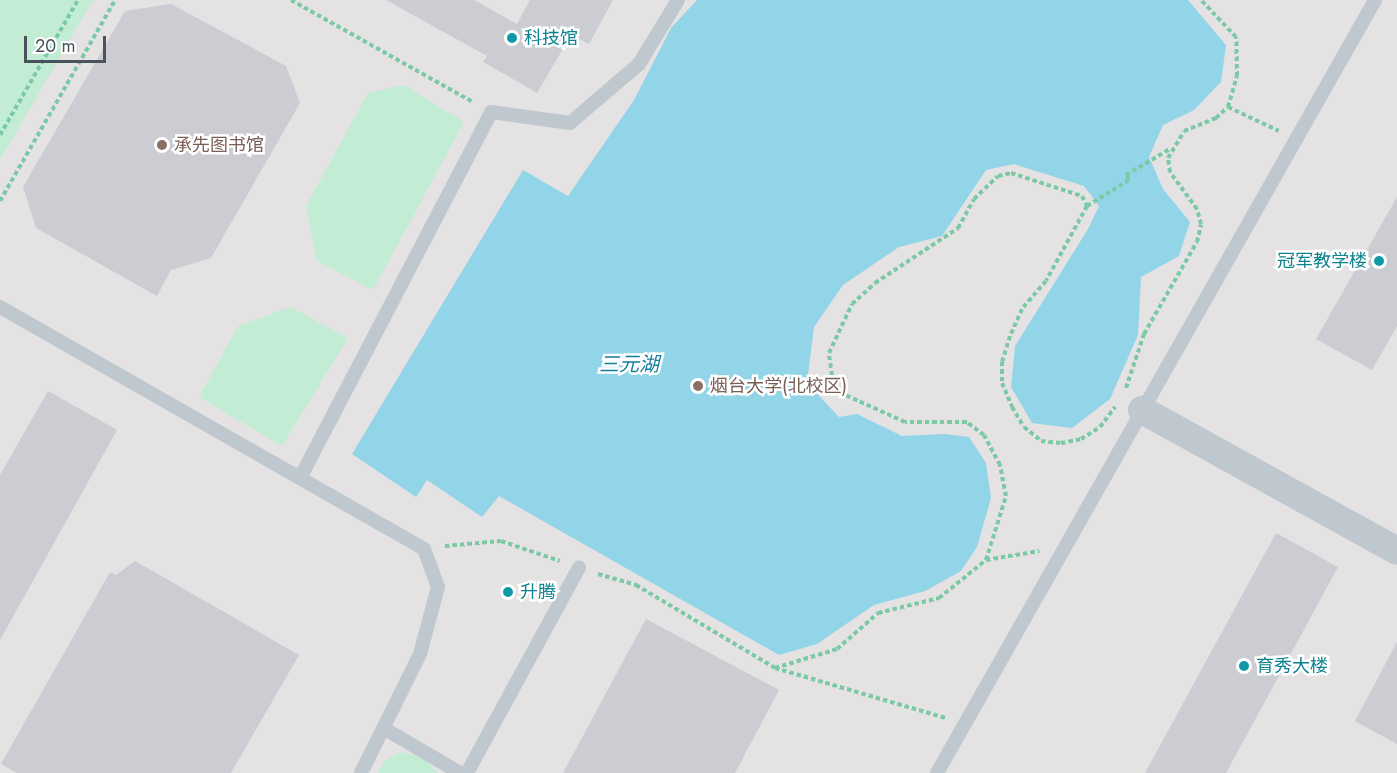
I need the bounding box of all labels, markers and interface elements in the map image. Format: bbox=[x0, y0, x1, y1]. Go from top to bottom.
scale bar bbox=[27, 24, 110, 62]
place label: 科技馆 bbox=[524, 27, 578, 49]
marker: 科技馆 bbox=[505, 31, 519, 45]
text: 20 m bbox=[35, 33, 75, 59]
place label: 承先图书馆 bbox=[174, 134, 264, 156]
marker: 承先图书馆 bbox=[155, 138, 169, 152]
place label: 冠军教学楼 bbox=[1277, 250, 1367, 272]
marker: 冠军教学楼 bbox=[1372, 254, 1386, 268]
water label: 三元湖 bbox=[599, 352, 659, 376]
place label: 烟台大学(北校区) bbox=[710, 375, 847, 397]
marker: 烟台大学(北校区) bbox=[691, 379, 705, 393]
place label: 升腾 bbox=[520, 581, 556, 603]
marker: 升腾 bbox=[501, 585, 515, 599]
place label: 育秀大楼 bbox=[1256, 655, 1328, 677]
marker: 育秀大楼 bbox=[1237, 659, 1251, 673]

